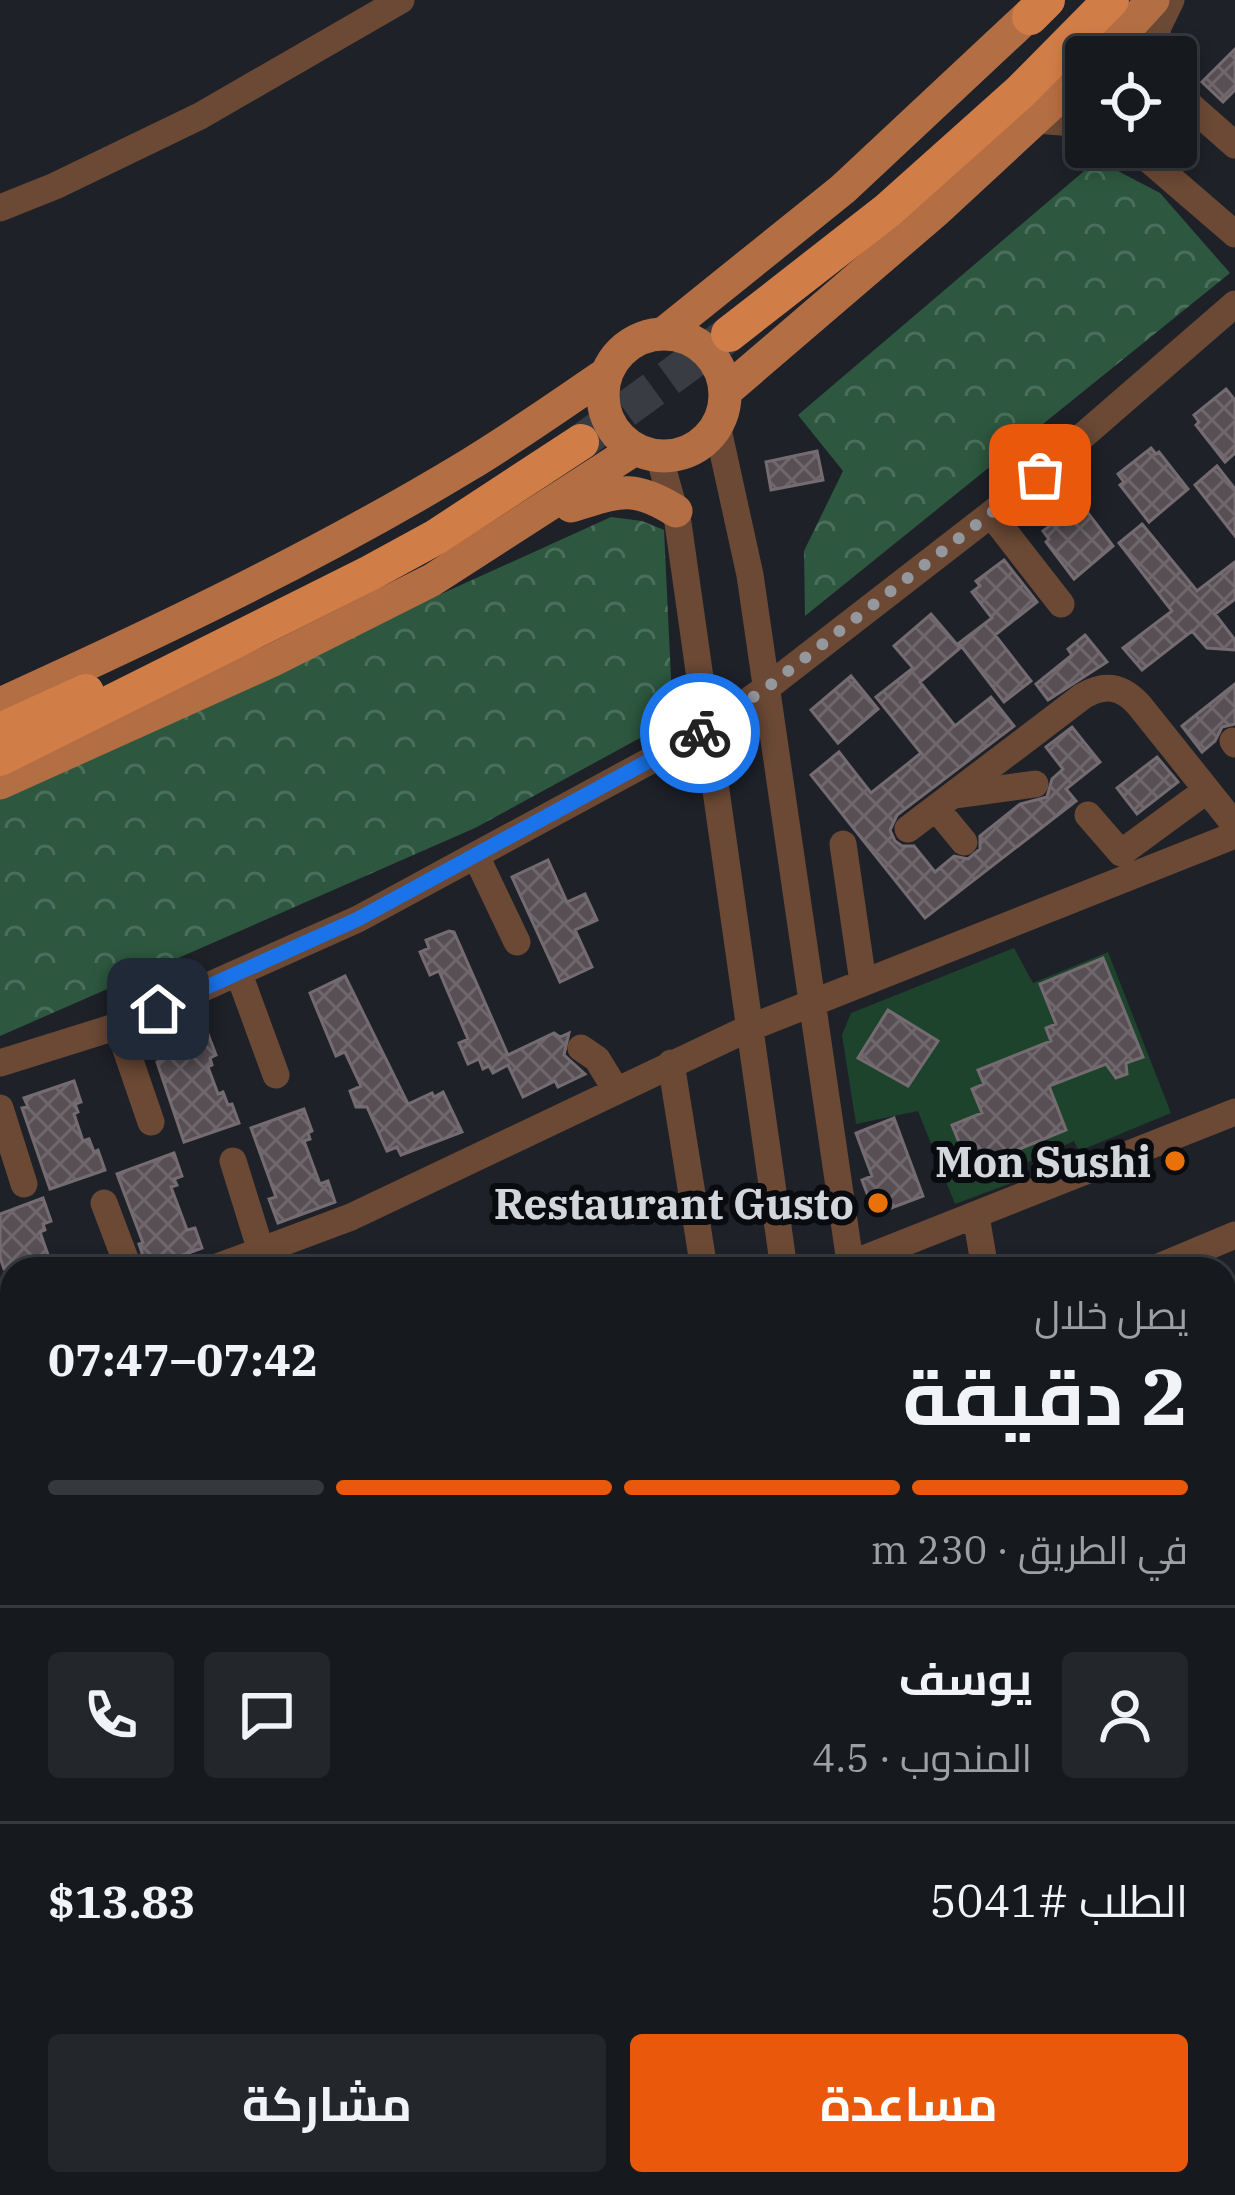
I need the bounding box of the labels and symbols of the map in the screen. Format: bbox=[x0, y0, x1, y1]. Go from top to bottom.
pin bbox=[989, 424, 1091, 526]
courier bbox=[640, 673, 760, 793]
pin bbox=[107, 958, 209, 1060]
place label: Mon Sushi bbox=[935, 1134, 1151, 1189]
marker: Mon Sushi bbox=[1162, 1148, 1188, 1174]
place label: Restaurant Gusto bbox=[494, 1176, 854, 1231]
marker: Restaurant Gusto bbox=[865, 1190, 891, 1216]

